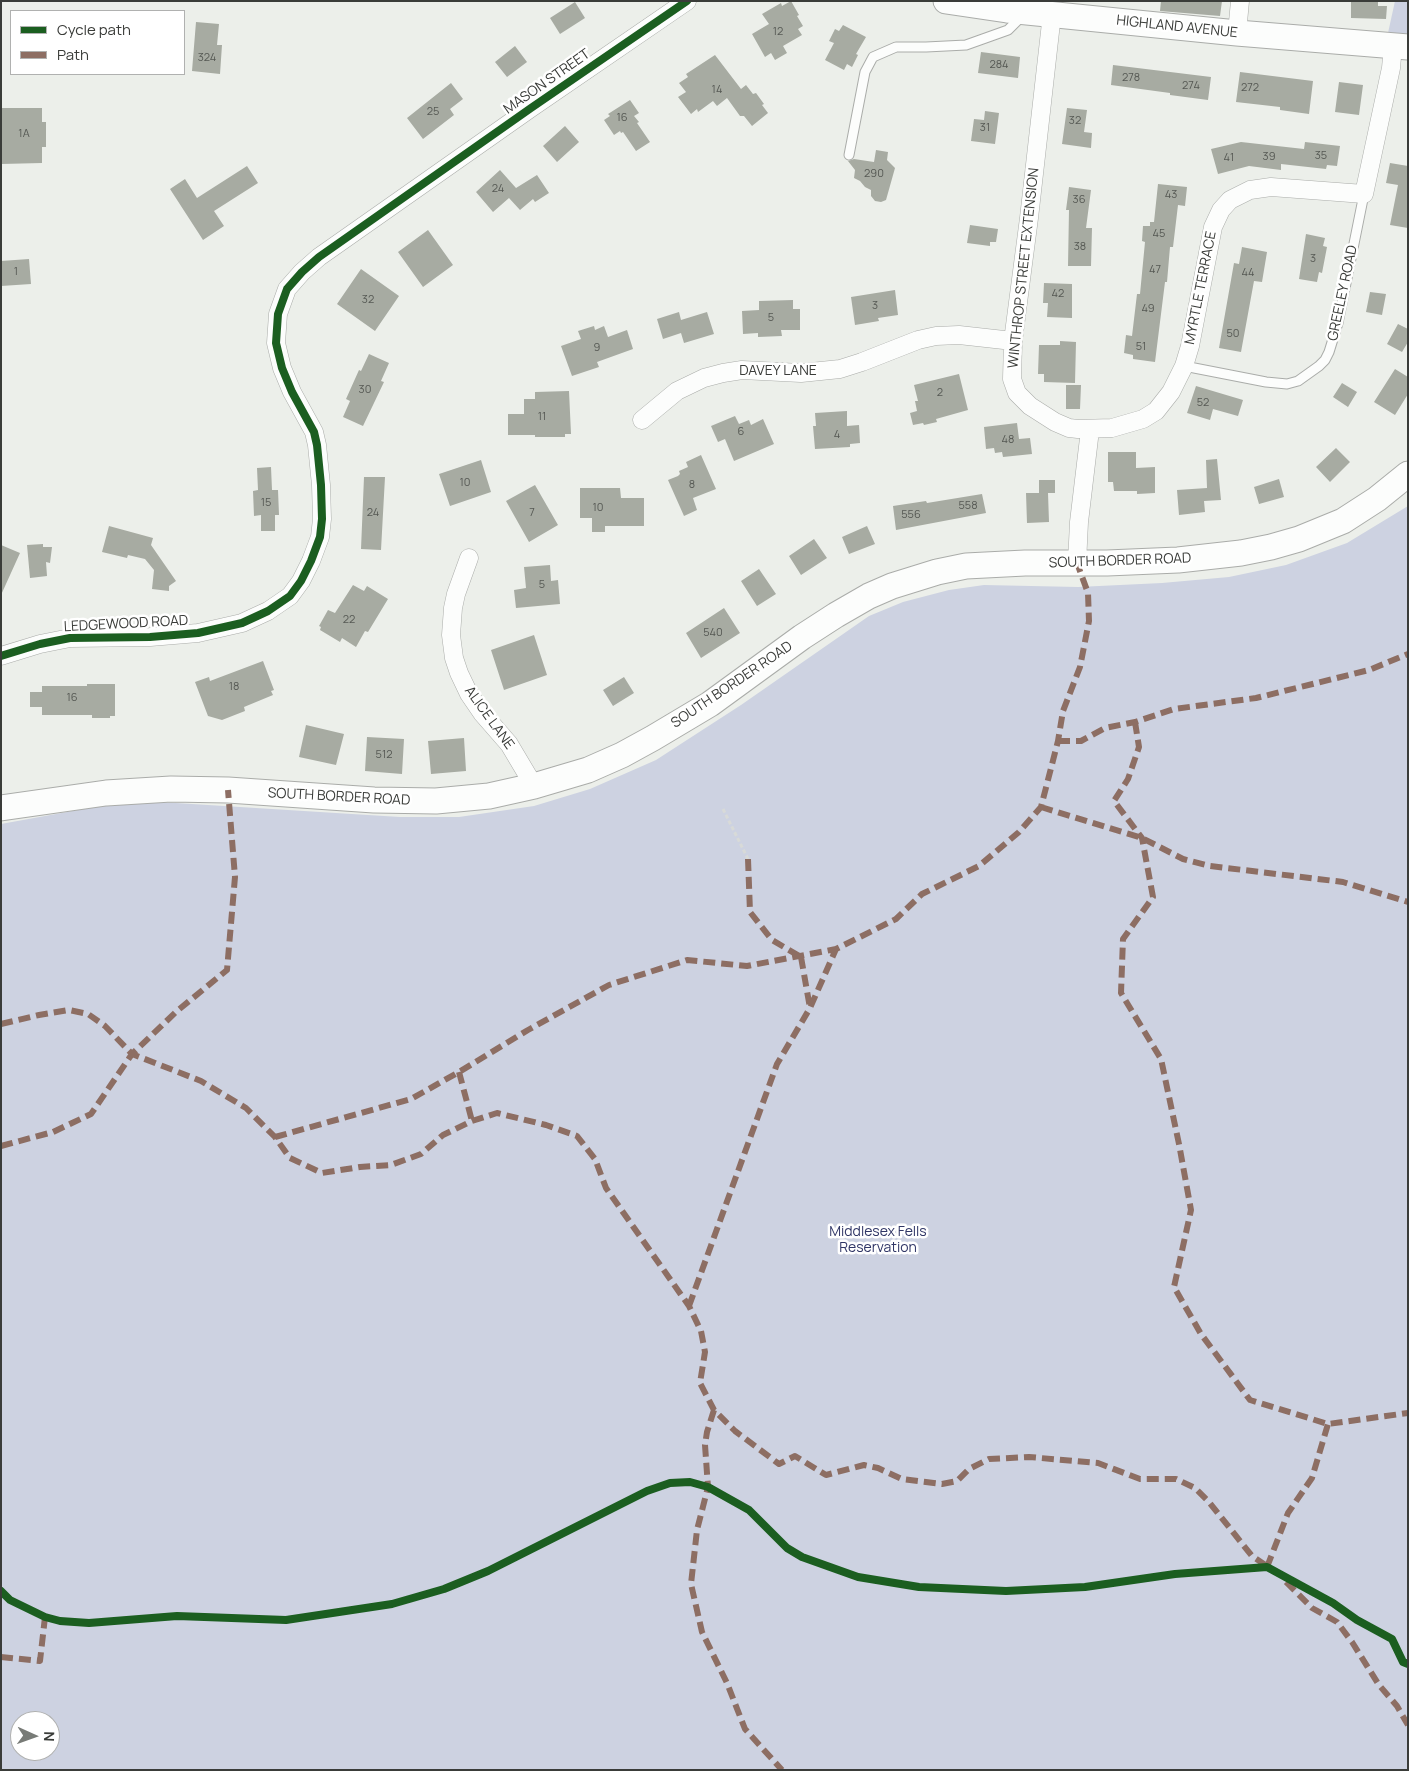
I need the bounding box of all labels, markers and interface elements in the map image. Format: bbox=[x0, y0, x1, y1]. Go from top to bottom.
legend bbox=[10, 10, 185, 75]
street label: HIGHLAND AVENUE bbox=[1116, 12, 1238, 42]
text: Cycle path bbox=[57, 19, 131, 40]
house number: 12 bbox=[773, 25, 783, 39]
text: Path bbox=[57, 44, 89, 65]
street label: MASON STREET bbox=[501, 46, 593, 118]
house number: 324 bbox=[198, 51, 216, 65]
house number: 284 bbox=[989, 58, 1009, 72]
house number: 278 bbox=[1122, 71, 1140, 85]
house number: 274 bbox=[1182, 79, 1200, 93]
house number: 272 bbox=[1241, 81, 1259, 95]
house number: 14 bbox=[712, 83, 722, 97]
house number: 25 bbox=[427, 105, 439, 119]
house number: 16 bbox=[616, 111, 628, 125]
house number: 32 bbox=[1069, 114, 1081, 128]
house number: 31 bbox=[980, 121, 990, 135]
house number: 1A bbox=[18, 127, 30, 141]
house number: 35 bbox=[1315, 149, 1327, 163]
house number: 39 bbox=[1263, 150, 1275, 164]
house number: 41 bbox=[1224, 151, 1234, 165]
house number: 290 bbox=[864, 167, 884, 181]
street label: WINTHROP STREET EXTENSION bbox=[1005, 167, 1043, 369]
house number: 24 bbox=[492, 182, 504, 196]
house number: 43 bbox=[1165, 188, 1177, 202]
house number: 36 bbox=[1073, 193, 1085, 207]
house number: 45 bbox=[1153, 227, 1165, 241]
street label: MYRTLE TERRACE bbox=[1182, 230, 1220, 346]
house number: 38 bbox=[1074, 240, 1086, 254]
street label: GREELEY ROAD bbox=[1325, 244, 1361, 342]
house number: 3 bbox=[1310, 252, 1316, 266]
house number: 47 bbox=[1149, 263, 1161, 277]
house number: 1 bbox=[14, 265, 18, 279]
house number: 44 bbox=[1241, 266, 1255, 280]
house number: 42 bbox=[1052, 287, 1064, 301]
house number: 32 bbox=[362, 293, 374, 307]
house number: 3 bbox=[872, 299, 878, 313]
house number: 49 bbox=[1141, 302, 1155, 316]
house number: 5 bbox=[768, 311, 774, 325]
house number: 50 bbox=[1226, 327, 1240, 341]
house number: 51 bbox=[1136, 340, 1146, 354]
house number: 9 bbox=[594, 341, 600, 355]
street label: DAVEY LANE bbox=[739, 363, 817, 379]
house number: 30 bbox=[359, 383, 371, 397]
house number: 2 bbox=[937, 386, 943, 400]
house number: 52 bbox=[1197, 396, 1209, 410]
house number: 11 bbox=[538, 410, 546, 424]
house number: 6 bbox=[738, 425, 744, 439]
house number: 4 bbox=[834, 428, 840, 442]
house number: 48 bbox=[1002, 433, 1014, 447]
house number: 10 bbox=[460, 476, 470, 490]
house number: 8 bbox=[689, 478, 695, 492]
house number: 15 bbox=[261, 496, 271, 510]
house number: 558 bbox=[958, 499, 978, 513]
house number: 10 bbox=[593, 501, 603, 515]
house number: 24 bbox=[367, 506, 379, 520]
house number: 7 bbox=[529, 506, 535, 520]
house number: 556 bbox=[901, 508, 921, 522]
street label: SOUTH BORDER ROAD bbox=[1048, 550, 1192, 572]
house number: 5 bbox=[539, 578, 545, 592]
street label: LEDGEWOOD ROAD bbox=[63, 612, 189, 636]
house number: 22 bbox=[343, 613, 355, 627]
house number: 540 bbox=[703, 626, 723, 640]
street label: SOUTH BORDER ROAD bbox=[668, 638, 796, 732]
house number: 18 bbox=[229, 680, 239, 694]
street label: ALICE LANE bbox=[461, 683, 517, 753]
house number: 16 bbox=[66, 691, 78, 705]
house number: 512 bbox=[376, 748, 392, 762]
street label: SOUTH BORDER ROAD bbox=[267, 785, 411, 809]
park label: Middlesex Fells Reservation bbox=[829, 1224, 927, 1256]
north arrow bbox=[10, 1711, 60, 1761]
text: N bbox=[40, 1731, 59, 1742]

